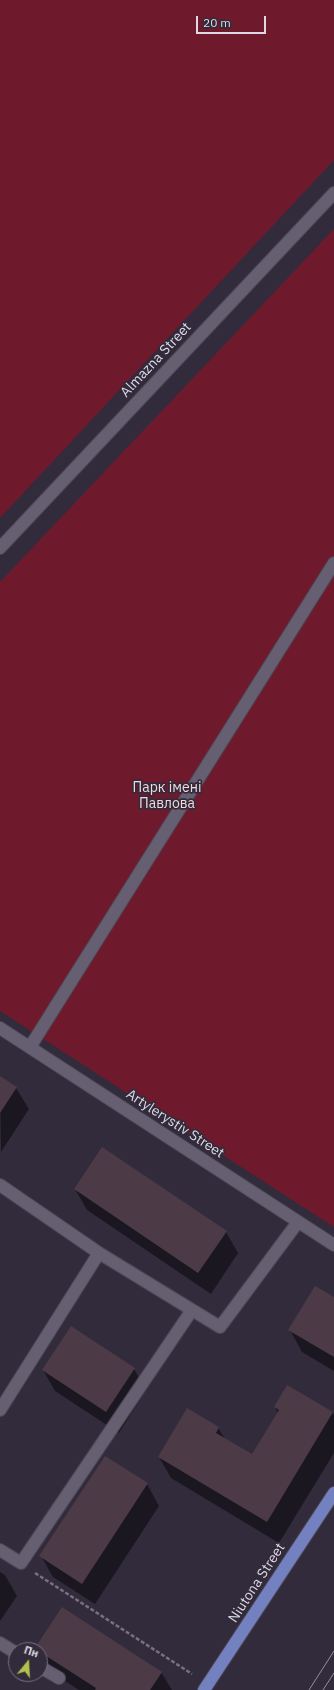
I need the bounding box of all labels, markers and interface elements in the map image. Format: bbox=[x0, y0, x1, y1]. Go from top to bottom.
scale bar bbox=[198, 8, 268, 34]
text: 20 m bbox=[203, 15, 231, 30]
street label: Almazna Street bbox=[117, 319, 195, 401]
park label: Парк імені Павлова bbox=[133, 780, 201, 812]
street label: Artylerystiv Street bbox=[123, 1086, 227, 1162]
street label: Niutona Street bbox=[225, 1540, 289, 1626]
north arrow bbox=[8, 1642, 48, 1682]
text: Пн bbox=[22, 1643, 40, 1660]

